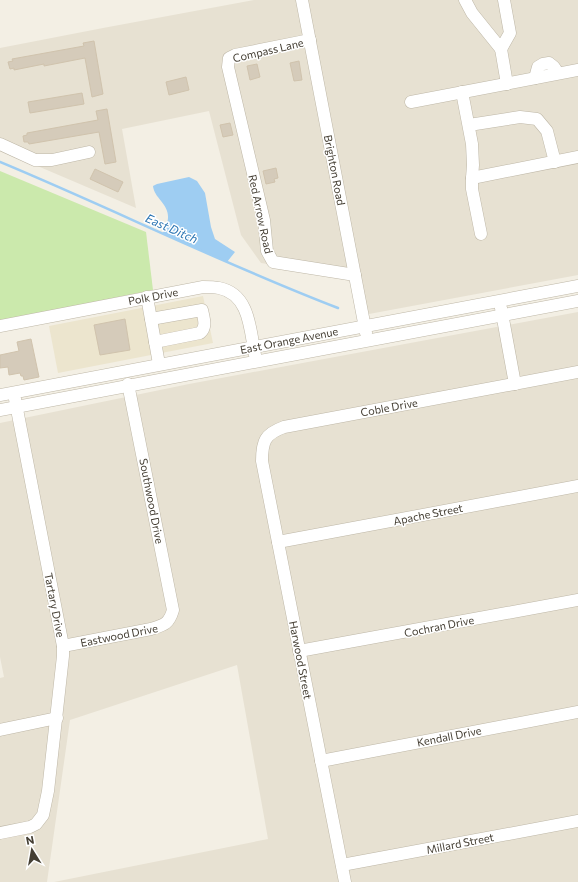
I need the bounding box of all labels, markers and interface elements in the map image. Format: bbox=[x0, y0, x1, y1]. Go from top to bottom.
street label: Compass Lane bbox=[231, 36, 305, 64]
street label: Brighton Road bbox=[322, 134, 348, 206]
street label: Red Arrow Road bbox=[246, 173, 276, 255]
water label: East Ditch bbox=[144, 210, 200, 246]
street label: Polk Drive bbox=[127, 285, 179, 307]
street label: East Orange Avenue bbox=[239, 324, 339, 356]
street label: Coble Drive bbox=[359, 396, 419, 418]
street label: Southwood Drive bbox=[137, 457, 167, 545]
street label: Apache Street bbox=[392, 501, 464, 527]
street label: Tartary Drive bbox=[42, 572, 68, 638]
street label: Cochran Drive bbox=[403, 613, 475, 639]
street label: Harwood Street bbox=[287, 620, 315, 701]
street label: Eastwood Drive bbox=[79, 621, 159, 649]
street label: Kendall Drive bbox=[416, 723, 483, 749]
north arrow bbox=[12, 830, 52, 870]
street label: Millard Street bbox=[425, 830, 495, 856]
text: N bbox=[25, 833, 35, 847]

